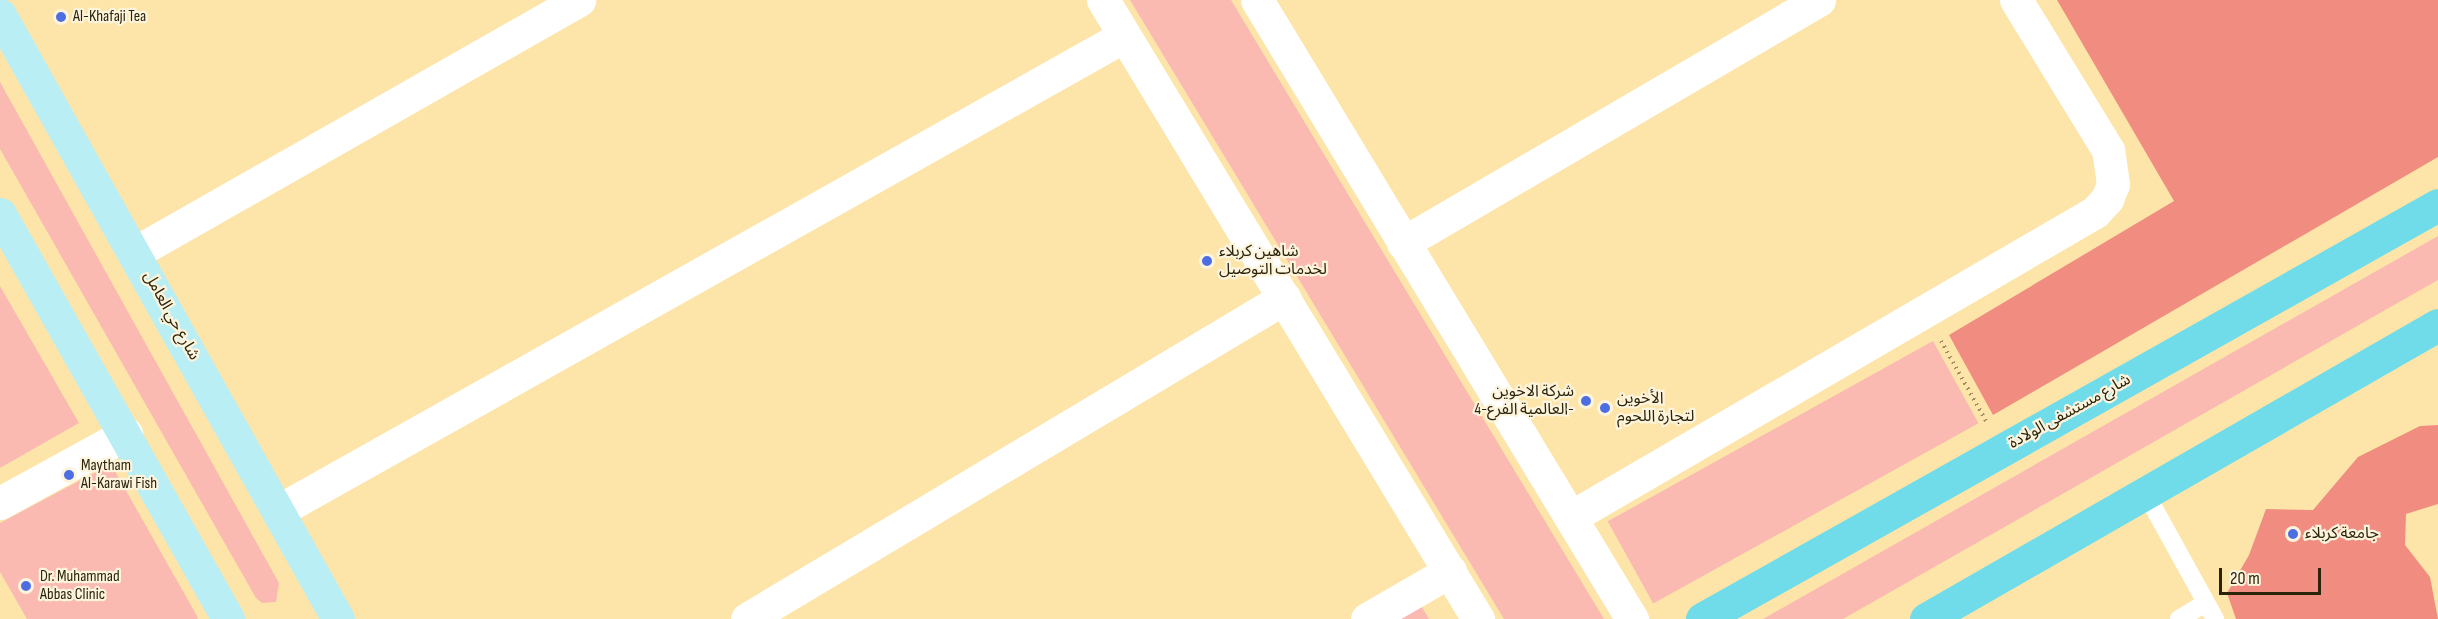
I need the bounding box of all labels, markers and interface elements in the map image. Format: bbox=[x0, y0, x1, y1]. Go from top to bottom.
place label: Al-Khafaji Tea bbox=[73, 7, 146, 27]
marker: Al-Khafaji Tea bbox=[54, 10, 68, 24]
place label: شاهين كربلاء لخدمات التوصيل bbox=[1219, 242, 1327, 280]
marker: شاهين كربلاء لخدمات التوصيل bbox=[1200, 254, 1214, 268]
street label: شارع حي العامل bbox=[139, 268, 203, 364]
street label: شارع مستشفى الولادة bbox=[2006, 371, 2134, 453]
place label: شركة الاخوين العالمية الفرع-4- bbox=[1475, 382, 1574, 420]
place label: الأخوين لتجارة اللحوم bbox=[1617, 389, 1694, 427]
marker: شركة الاخوين العالمية الفرع-4- bbox=[1579, 394, 1593, 408]
marker: الأخوين لتجارة اللحوم bbox=[1598, 401, 1612, 415]
place label: Maytham Al-Karawi Fish bbox=[81, 456, 157, 494]
marker: Maytham Al-Karawi Fish bbox=[62, 468, 76, 482]
place label: جامعة كربلاء bbox=[2305, 524, 2379, 544]
marker: جامعة كربلاء bbox=[2286, 527, 2300, 541]
scale bar bbox=[2222, 556, 2324, 594]
place label: Dr. Muhammad Abbas Clinic bbox=[40, 567, 120, 605]
text: 20 m bbox=[2230, 568, 2260, 589]
marker: Dr. Muhammad Abbas Clinic bbox=[17, 577, 35, 595]

